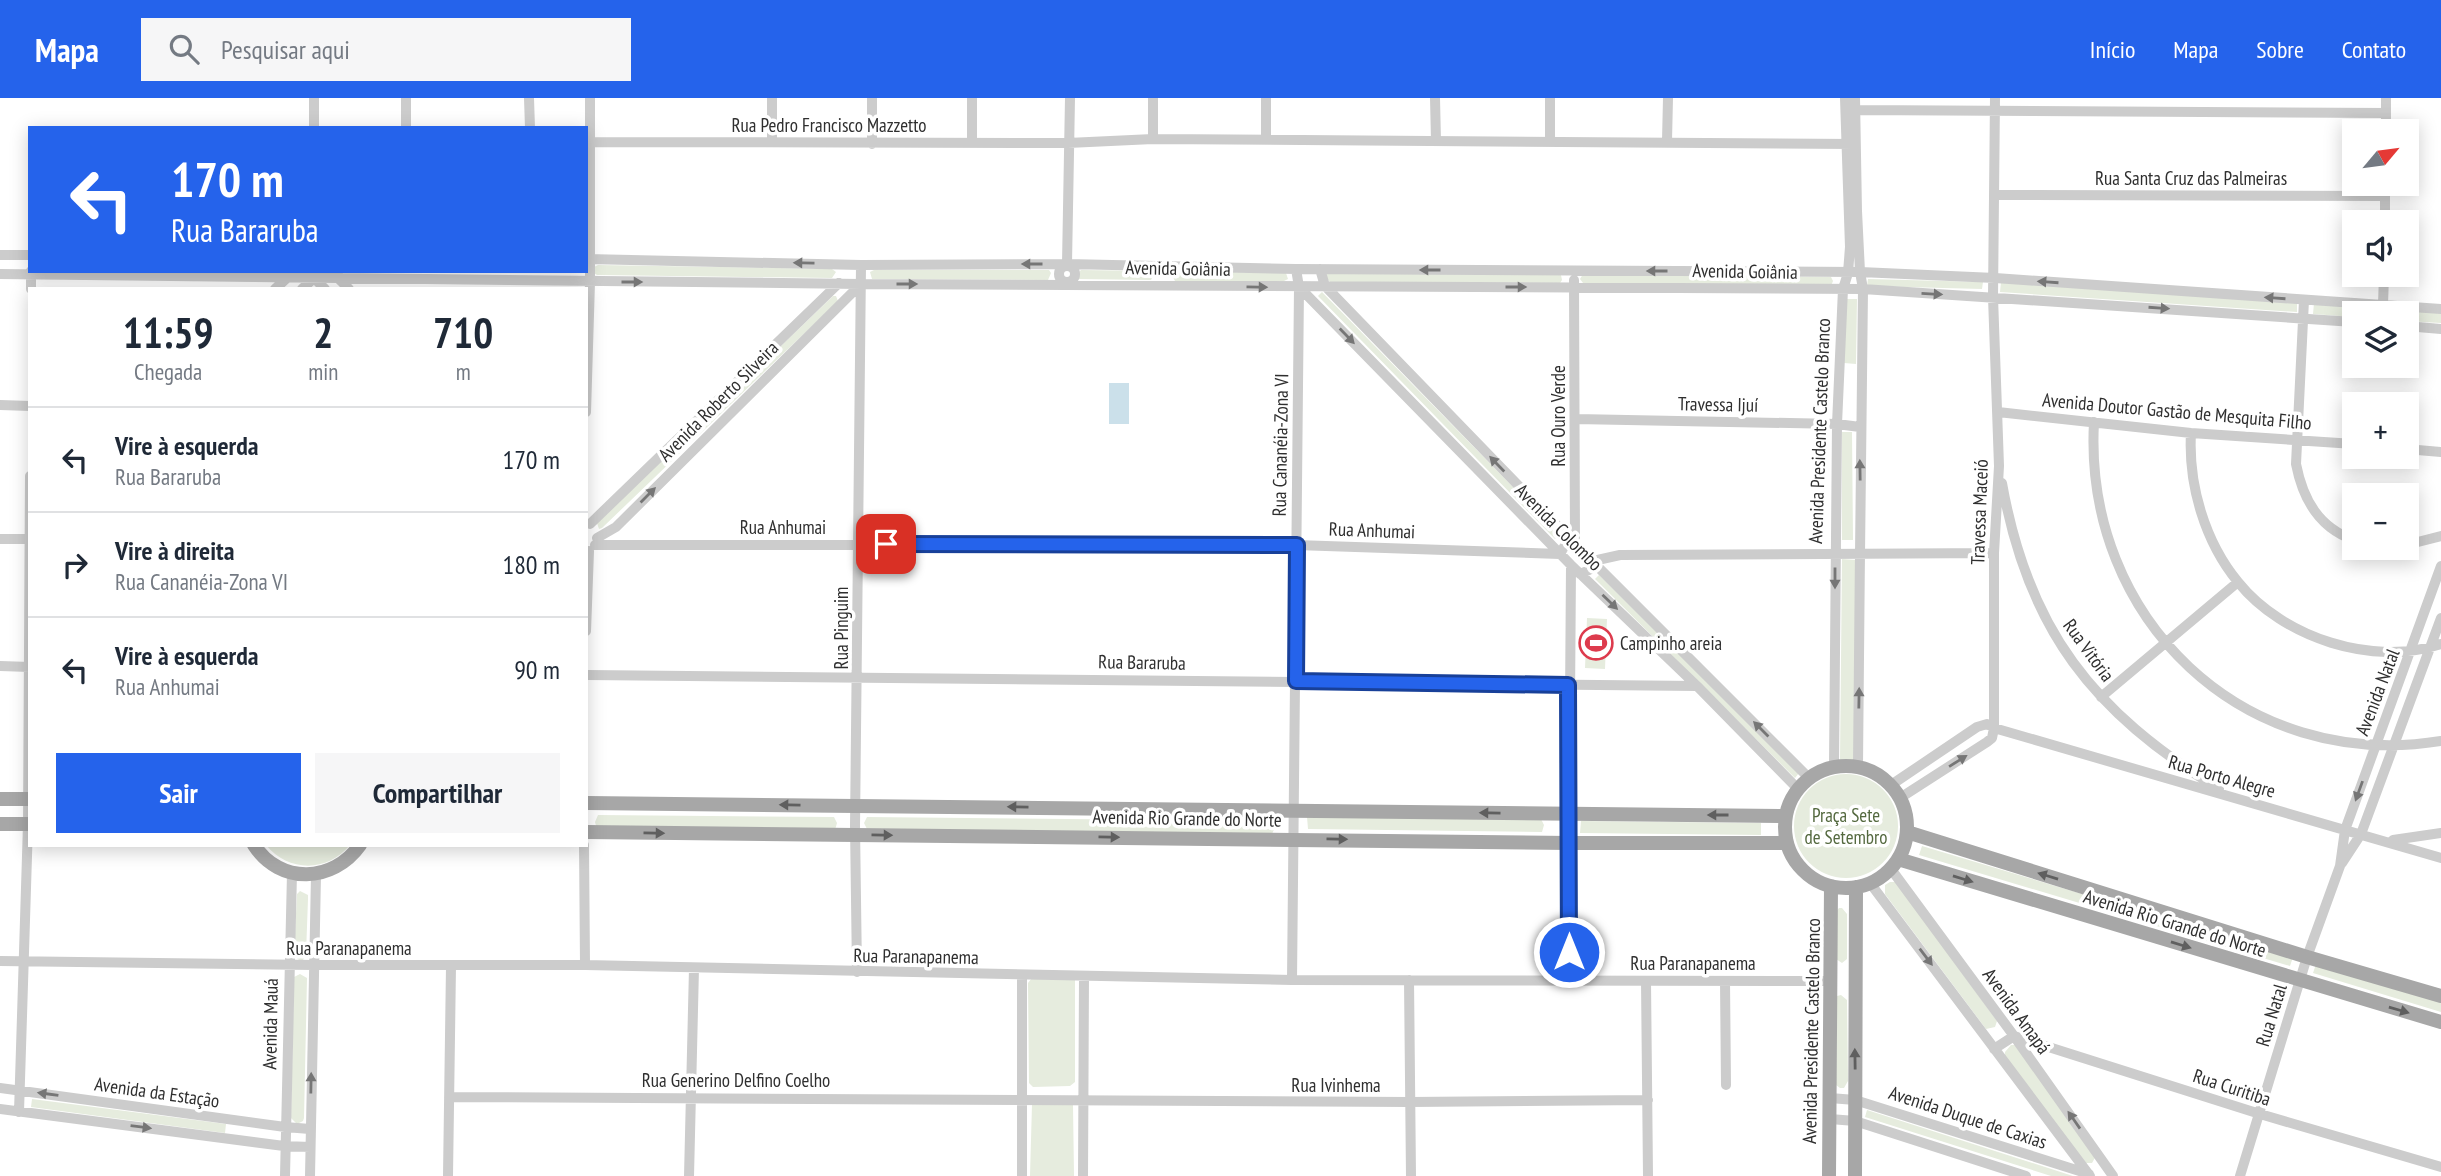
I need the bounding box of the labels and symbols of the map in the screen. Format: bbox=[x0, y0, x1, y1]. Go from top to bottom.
street label: Rua Pedro Francisco Mazzetto bbox=[731, 113, 927, 137]
north arrow bbox=[2342, 119, 2418, 196]
street label: Rua Santa Cruz das Palmeiras bbox=[2095, 166, 2287, 190]
street label: Avenida Goiânia bbox=[1125, 255, 1231, 281]
one-way arrow bbox=[793, 257, 815, 269]
one-way arrow bbox=[1020, 258, 1042, 270]
street label: Avenida Goiânia bbox=[1692, 258, 1798, 284]
one-way arrow bbox=[1419, 264, 1441, 276]
one-way arrow bbox=[1646, 265, 1668, 277]
one-way arrow bbox=[621, 276, 643, 288]
one-way arrow bbox=[2037, 276, 2059, 287]
one-way arrow bbox=[896, 278, 918, 290]
one-way arrow bbox=[1246, 281, 1268, 293]
one-way arrow bbox=[1505, 281, 1527, 293]
one-way arrow bbox=[1921, 288, 1943, 299]
one-way arrow bbox=[2264, 292, 2286, 303]
one-way arrow bbox=[2148, 303, 2170, 314]
street label: Avenida Presidente Castelo Branco bbox=[1803, 318, 1835, 544]
one-way arrow bbox=[1338, 327, 1354, 344]
street label: Avenida Roberto Silveira bbox=[653, 336, 783, 466]
street label: Rua Ouro Verde bbox=[1546, 365, 1570, 467]
street label: Rua Cananéia-Zona VI bbox=[1267, 373, 1293, 517]
street label: Avenida Doutor Gastão de Mesquita Filho bbox=[2041, 387, 2313, 435]
street label: Travessa Ijuí bbox=[1678, 391, 1758, 417]
one-way arrow bbox=[1490, 456, 1506, 473]
one-way arrow bbox=[1854, 459, 1866, 481]
street label: Travessa Maceió bbox=[1965, 459, 1993, 565]
street label: Avenida Colombo bbox=[1510, 478, 1608, 576]
one-way arrow bbox=[640, 486, 657, 503]
pin bbox=[856, 514, 916, 574]
street label: Rua Anhumai bbox=[740, 515, 826, 539]
street label: Rua Anhumai bbox=[1328, 516, 1416, 544]
one-way arrow bbox=[1829, 567, 1841, 589]
street label: Rua Pinguim bbox=[829, 587, 853, 669]
one-way arrow bbox=[1601, 594, 1618, 610]
street label: Rua Vitória bbox=[2058, 614, 2120, 686]
sports icon: Campinho areia bbox=[1577, 624, 1615, 662]
place label: Campinho areia bbox=[1620, 631, 1722, 655]
street label: Avenida Natal bbox=[2349, 645, 2405, 739]
street label: Rua Bararuba bbox=[1098, 649, 1186, 675]
one-way arrow bbox=[1853, 686, 1865, 708]
one-way arrow bbox=[1753, 722, 1770, 738]
street label: Rua Porto Alegre bbox=[2166, 749, 2278, 803]
one-way arrow bbox=[1948, 755, 1967, 768]
one-way arrow bbox=[2353, 780, 2364, 801]
one-way arrow bbox=[779, 799, 801, 811]
one-way arrow bbox=[1007, 801, 1029, 813]
park label: Praça Sete de Setembro bbox=[1804, 803, 1888, 849]
street label: Avenida Rio Grande do Norte bbox=[1092, 804, 1282, 832]
one-way arrow bbox=[1479, 807, 1501, 819]
one-way arrow bbox=[1707, 809, 1729, 821]
one-way arrow bbox=[644, 827, 666, 839]
one-way arrow bbox=[871, 829, 893, 841]
one-way arrow bbox=[1099, 831, 1121, 843]
one-way arrow bbox=[1326, 833, 1348, 845]
one-way arrow bbox=[2037, 871, 2058, 881]
one-way arrow bbox=[1953, 874, 1974, 884]
street label: Avenida Rio Grande do Norte bbox=[2081, 884, 2269, 962]
position arrow bbox=[1532, 915, 1606, 989]
street label: Avenida Presidente Castelo Branco bbox=[1797, 918, 1825, 1144]
street label: Rua Paranapanema bbox=[286, 936, 412, 960]
one-way arrow bbox=[2171, 940, 2192, 950]
street label: Rua Paranapanema bbox=[853, 943, 979, 969]
one-way arrow bbox=[1918, 948, 1932, 966]
street label: Rua Paranapanema bbox=[1630, 951, 1756, 975]
street label: Avenida Amapá bbox=[1978, 963, 2056, 1059]
street label: Avenida Mauá bbox=[257, 978, 283, 1070]
street label: Rua Natal bbox=[2250, 980, 2292, 1049]
one-way arrow bbox=[2389, 1005, 2410, 1015]
one-way arrow bbox=[1849, 1048, 1861, 1070]
street label: Rua Curitiba bbox=[2190, 1063, 2274, 1111]
street label: Rua Generino Delfino Coelho bbox=[642, 1068, 830, 1092]
street label: Avenida da Estação bbox=[93, 1071, 221, 1113]
one-way arrow bbox=[306, 1072, 317, 1094]
street label: Rua Ivinhema bbox=[1291, 1073, 1381, 1097]
street label: Avenida Duque de Caxias bbox=[1886, 1080, 2050, 1154]
one-way arrow bbox=[37, 1089, 59, 1100]
one-way arrow bbox=[2067, 1111, 2081, 1129]
one-way arrow bbox=[130, 1121, 152, 1132]

